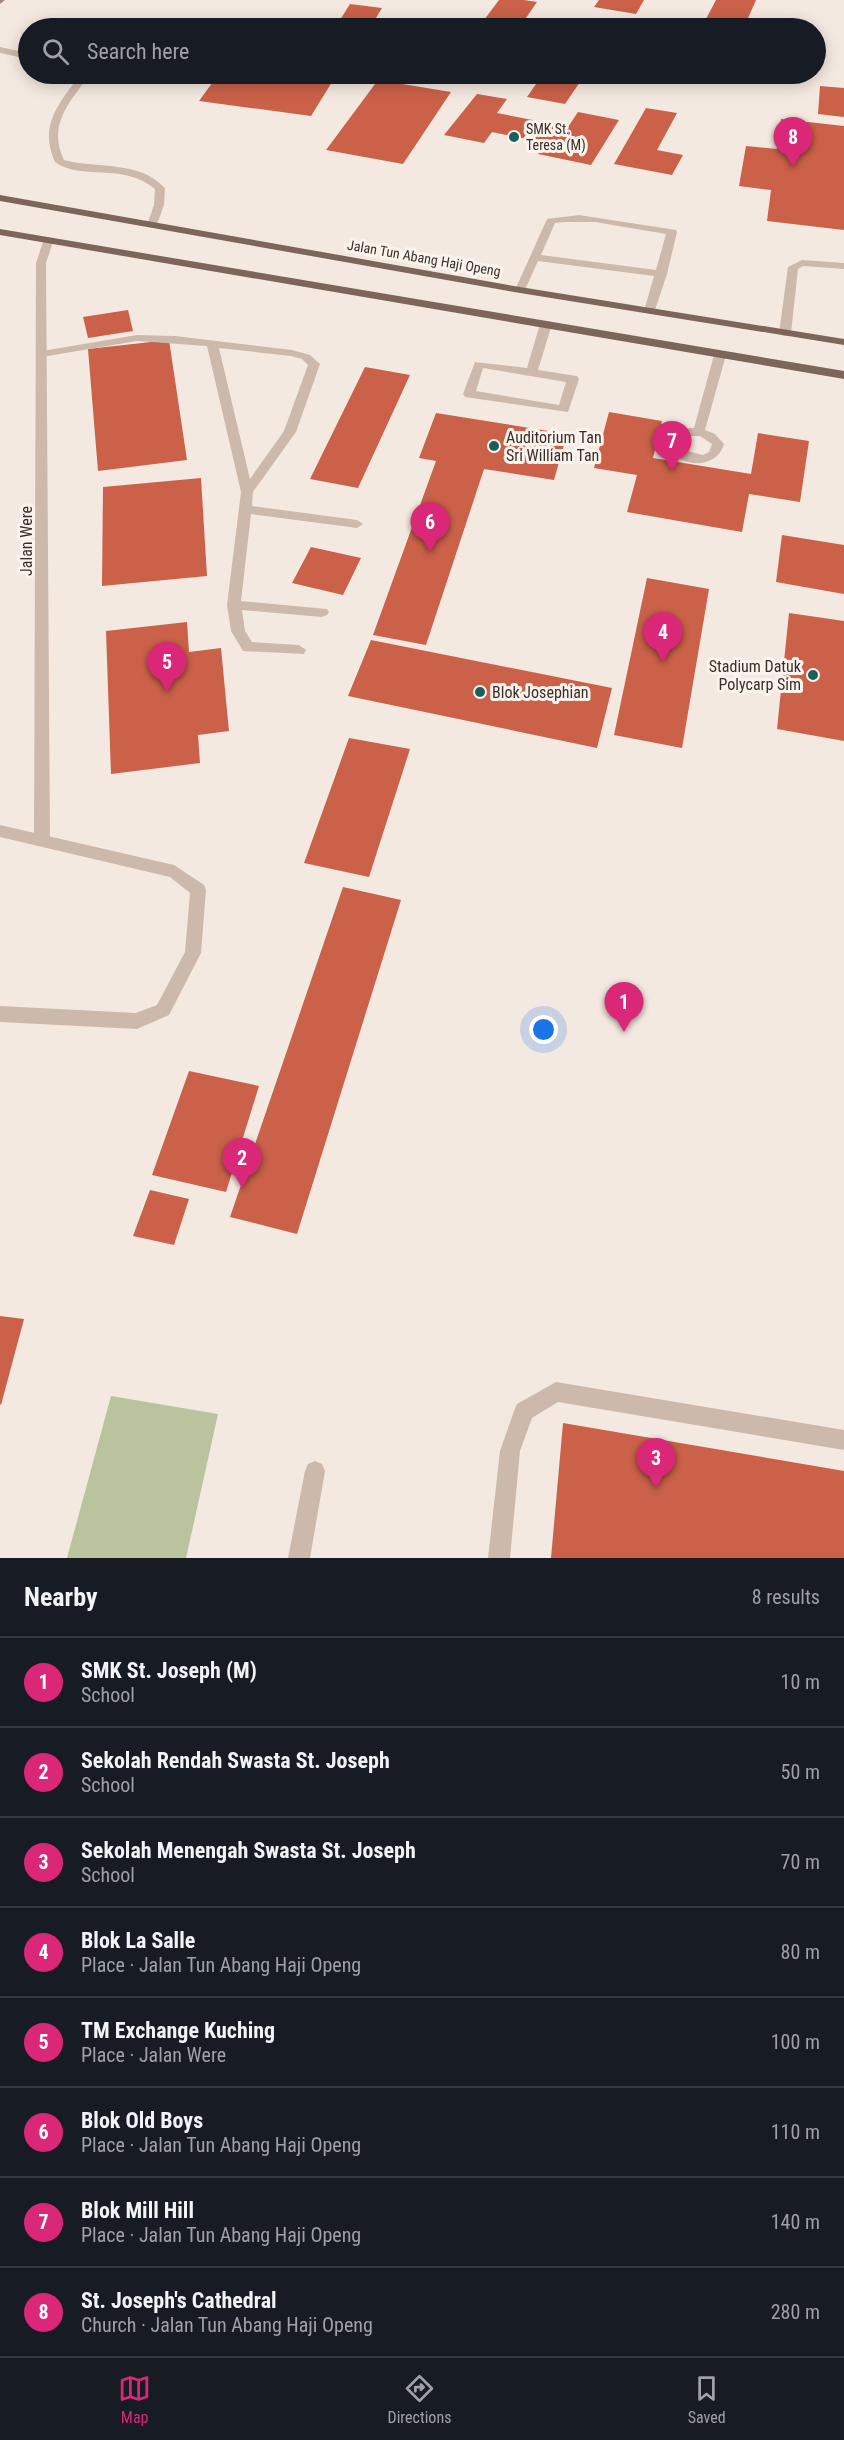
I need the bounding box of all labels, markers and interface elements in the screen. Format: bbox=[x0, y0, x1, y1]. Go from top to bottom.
search box bbox=[18, 18, 826, 84]
icon: search bbox=[39, 35, 72, 68]
text: Search here bbox=[87, 39, 189, 64]
pin: 8 bbox=[774, 118, 812, 167]
place label: SMK St. Teresa (M) bbox=[526, 121, 586, 154]
marker: SMK St. Teresa (M) bbox=[507, 130, 521, 144]
street label: Jalan Tun Abang Haji Openg bbox=[346, 237, 502, 279]
pin: 7 bbox=[652, 422, 692, 471]
place label: Auditorium Tan Sri William Tan bbox=[506, 428, 602, 465]
marker: Auditorium Tan Sri William Tan bbox=[487, 439, 501, 453]
pin: 6 bbox=[410, 502, 450, 552]
street label: Jalan Were bbox=[17, 506, 36, 576]
pin: 4 bbox=[644, 612, 682, 662]
pin: 5 bbox=[148, 642, 186, 692]
place label: Stadium Datuk Polycarp Sim bbox=[709, 657, 802, 694]
marker: Stadium Datuk Polycarp Sim bbox=[806, 668, 820, 682]
place label: Blok Josephian bbox=[492, 683, 589, 702]
marker: Blok Josephian bbox=[473, 685, 487, 699]
pin: 1 bbox=[604, 982, 644, 1032]
your location bbox=[529, 1015, 558, 1044]
pin: 2 bbox=[222, 1138, 262, 1188]
pin: 3 bbox=[636, 1438, 676, 1488]
text: Nearby bbox=[24, 1582, 98, 1612]
text: 8 results bbox=[752, 1585, 820, 1609]
text: SMK St. Joseph (M) bbox=[81, 1658, 257, 1683]
text: 1 bbox=[38, 1670, 49, 1694]
text: 10 m bbox=[781, 1670, 820, 1694]
text: School bbox=[81, 1683, 135, 1707]
text: Sekolah Rendah Swasta St. Joseph bbox=[81, 1748, 390, 1773]
text: 2 bbox=[38, 1760, 49, 1784]
text: 50 m bbox=[781, 1760, 820, 1784]
text: School bbox=[81, 1773, 135, 1797]
text: Sekolah Menengah Swasta St. Joseph bbox=[81, 1838, 416, 1863]
text: 3 bbox=[38, 1850, 49, 1874]
text: 70 m bbox=[781, 1850, 820, 1874]
text: School bbox=[81, 1863, 135, 1887]
text: Blok La Salle bbox=[81, 1928, 195, 1953]
text: 4 bbox=[38, 1940, 49, 1964]
text: 80 m bbox=[781, 1940, 820, 1964]
text: Place · Jalan Tun Abang Haji Openg bbox=[81, 1953, 361, 1977]
text: TM Exchange Kuching bbox=[81, 2018, 275, 2043]
text: 5 bbox=[38, 2030, 49, 2054]
text: 100 m bbox=[771, 2030, 820, 2054]
text: Place · Jalan Were bbox=[81, 2043, 226, 2067]
text: Blok Old Boys bbox=[81, 2108, 203, 2133]
text: 6 bbox=[38, 2120, 49, 2144]
text: 110 m bbox=[771, 2120, 820, 2144]
text: Place · Jalan Tun Abang Haji Openg bbox=[81, 2133, 361, 2157]
text: Blok Mill Hill bbox=[81, 2198, 194, 2223]
text: 7 bbox=[38, 2210, 49, 2234]
text: 140 m bbox=[771, 2210, 820, 2234]
text: Place · Jalan Tun Abang Haji Openg bbox=[81, 2223, 361, 2247]
text: St. Joseph's Cathedral bbox=[81, 2288, 277, 2313]
text: 8 bbox=[38, 2300, 49, 2324]
text: 280 m bbox=[771, 2300, 820, 2324]
text: Church · Jalan Tun Abang Haji Openg bbox=[81, 2313, 373, 2337]
tab: Map bbox=[118, 2372, 151, 2427]
tab: Directions bbox=[388, 2372, 451, 2427]
tab: Saved bbox=[688, 2372, 726, 2427]

